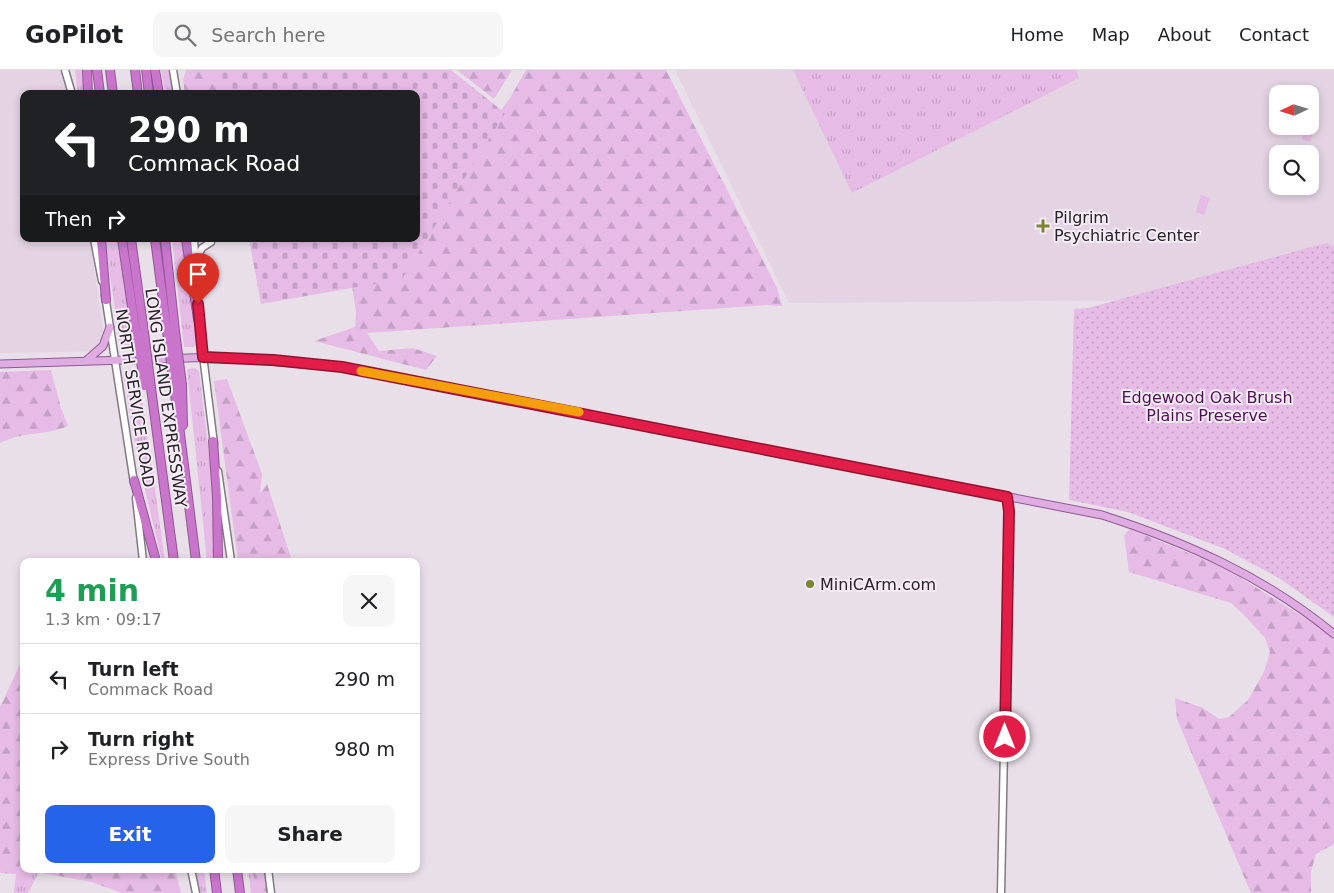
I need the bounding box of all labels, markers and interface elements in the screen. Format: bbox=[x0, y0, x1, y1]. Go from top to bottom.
search box bbox=[153, 12, 503, 57]
text: GoPilot bbox=[25, 21, 123, 49]
icon: search bbox=[171, 21, 199, 49]
text: Search here bbox=[211, 24, 325, 46]
text: Home bbox=[1011, 24, 1064, 45]
text: Map bbox=[1092, 24, 1130, 45]
text: About bbox=[1158, 24, 1211, 45]
text: Contact bbox=[1239, 24, 1309, 45]
north arrow bbox=[1269, 85, 1319, 135]
map controls bbox=[1269, 85, 1319, 195]
icon: left bbox=[45, 110, 110, 175]
text: 290 m bbox=[128, 110, 250, 150]
button: search bbox=[1269, 145, 1319, 195]
text: Commack Road bbox=[128, 151, 300, 176]
icon: right bbox=[102, 205, 130, 233]
text: Then bbox=[45, 208, 92, 230]
place label: Pilgrim Psychiatric Center bbox=[1054, 208, 1200, 245]
marker: Pilgrim Psychiatric Center bbox=[1036, 219, 1050, 233]
pin bbox=[177, 253, 219, 304]
icon: arrive bbox=[184, 260, 212, 288]
street label: LONG ISLAND EXPRESSWAY bbox=[141, 287, 191, 509]
street label: NORTH SERVICE ROAD bbox=[111, 307, 159, 489]
park label: Edgewood Oak Brush Plains Preserve bbox=[1121, 388, 1293, 425]
text: 4 min bbox=[45, 573, 139, 608]
button: close bbox=[343, 575, 395, 627]
place label: MiniCArm.com bbox=[820, 575, 936, 594]
marker: MiniCArm.com bbox=[804, 578, 816, 590]
text: 1.3 km · 09:17 bbox=[45, 610, 162, 629]
text: Turn left bbox=[88, 658, 179, 680]
icon: left bbox=[45, 665, 73, 693]
text: 290 m bbox=[334, 668, 395, 690]
text: Commack Road bbox=[88, 680, 213, 699]
position arrow bbox=[978, 710, 1030, 762]
text: Turn right bbox=[88, 728, 194, 750]
icon: right bbox=[45, 735, 73, 763]
text: 980 m bbox=[334, 738, 395, 760]
text: Express Drive South bbox=[88, 750, 250, 769]
button: Exit bbox=[45, 805, 215, 863]
button: Share bbox=[225, 805, 395, 863]

